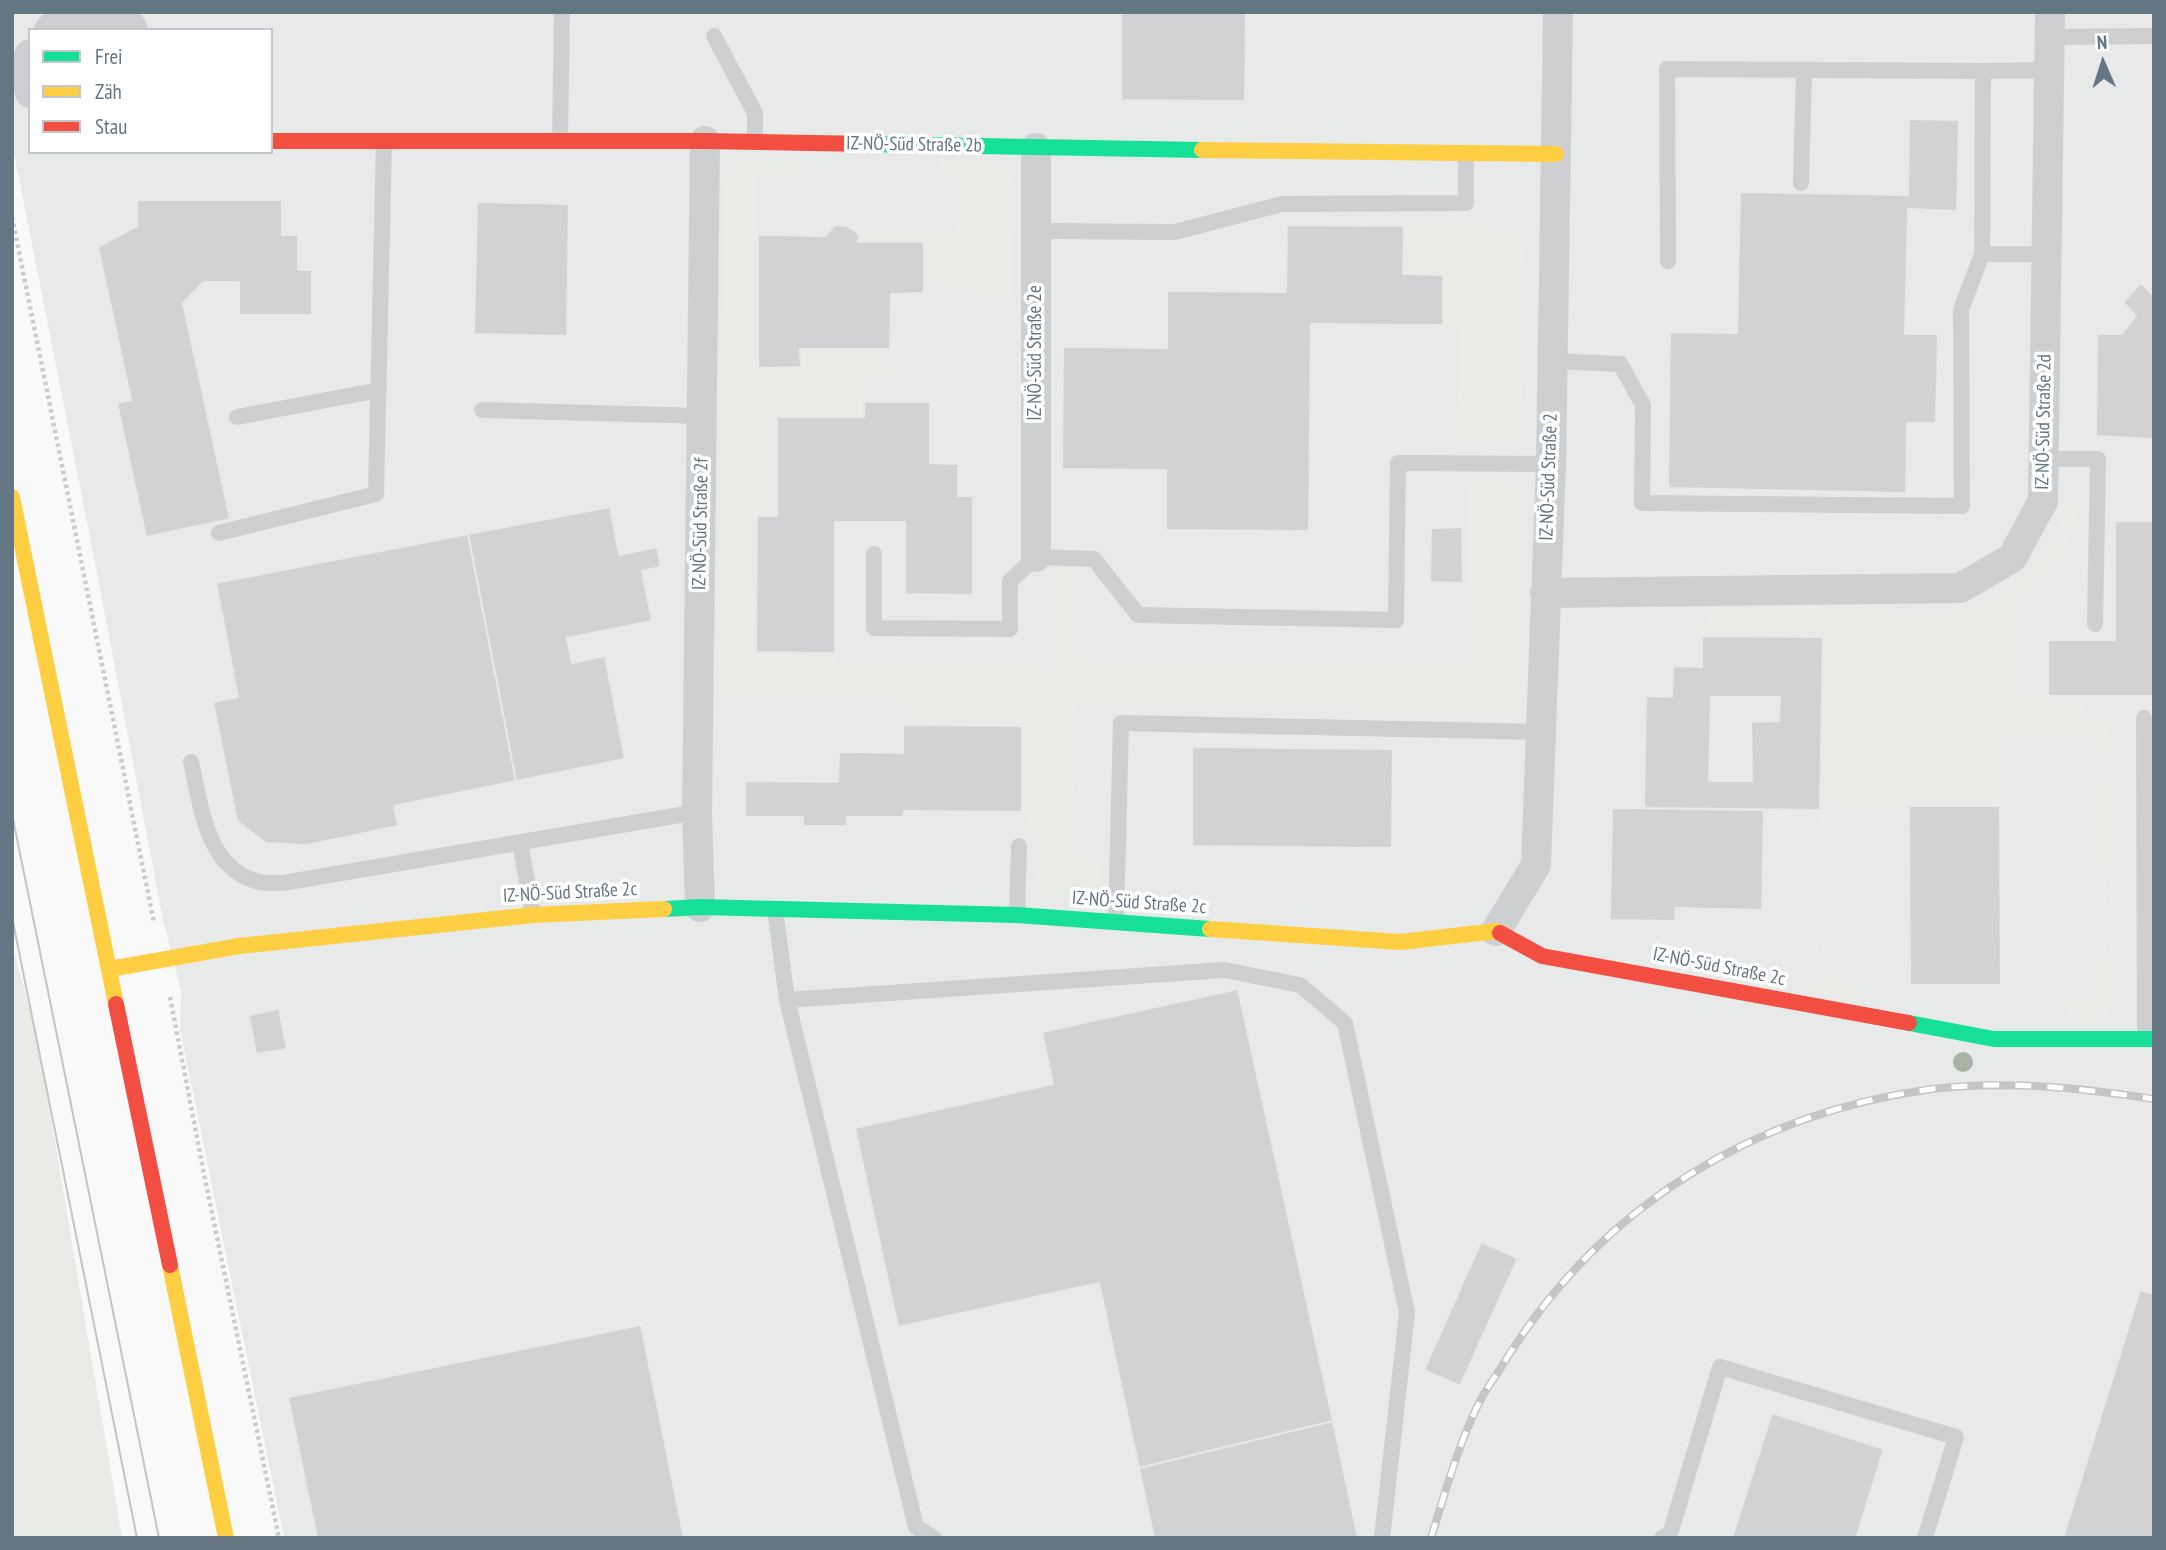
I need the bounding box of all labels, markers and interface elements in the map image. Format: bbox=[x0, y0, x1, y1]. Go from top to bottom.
legend bbox=[28, 28, 273, 154]
north arrow bbox=[2068, 28, 2138, 98]
text: N bbox=[2096, 30, 2108, 54]
text: Frei bbox=[95, 43, 123, 70]
text: Zäh bbox=[95, 78, 122, 105]
text: Stau bbox=[95, 113, 127, 140]
street label: IZ-NÖ-Süd Straße 2b bbox=[846, 132, 982, 158]
street label: IZ-NÖ-Süd Straße 2e bbox=[1025, 285, 1047, 421]
street label: IZ-NÖ-Süd Straße 2d bbox=[2031, 354, 2057, 490]
street label: IZ-NÖ-Süd Straße 2 bbox=[1535, 413, 1563, 541]
street label: IZ-NÖ-Süd Straße 2f bbox=[688, 458, 714, 590]
street label: IZ-NÖ-Süd Straße 2c bbox=[502, 878, 638, 908]
street label: IZ-NÖ-Süd Straße 2c bbox=[1071, 887, 1207, 919]
street label: IZ-NÖ-Süd Straße 2c bbox=[1651, 943, 1787, 991]

